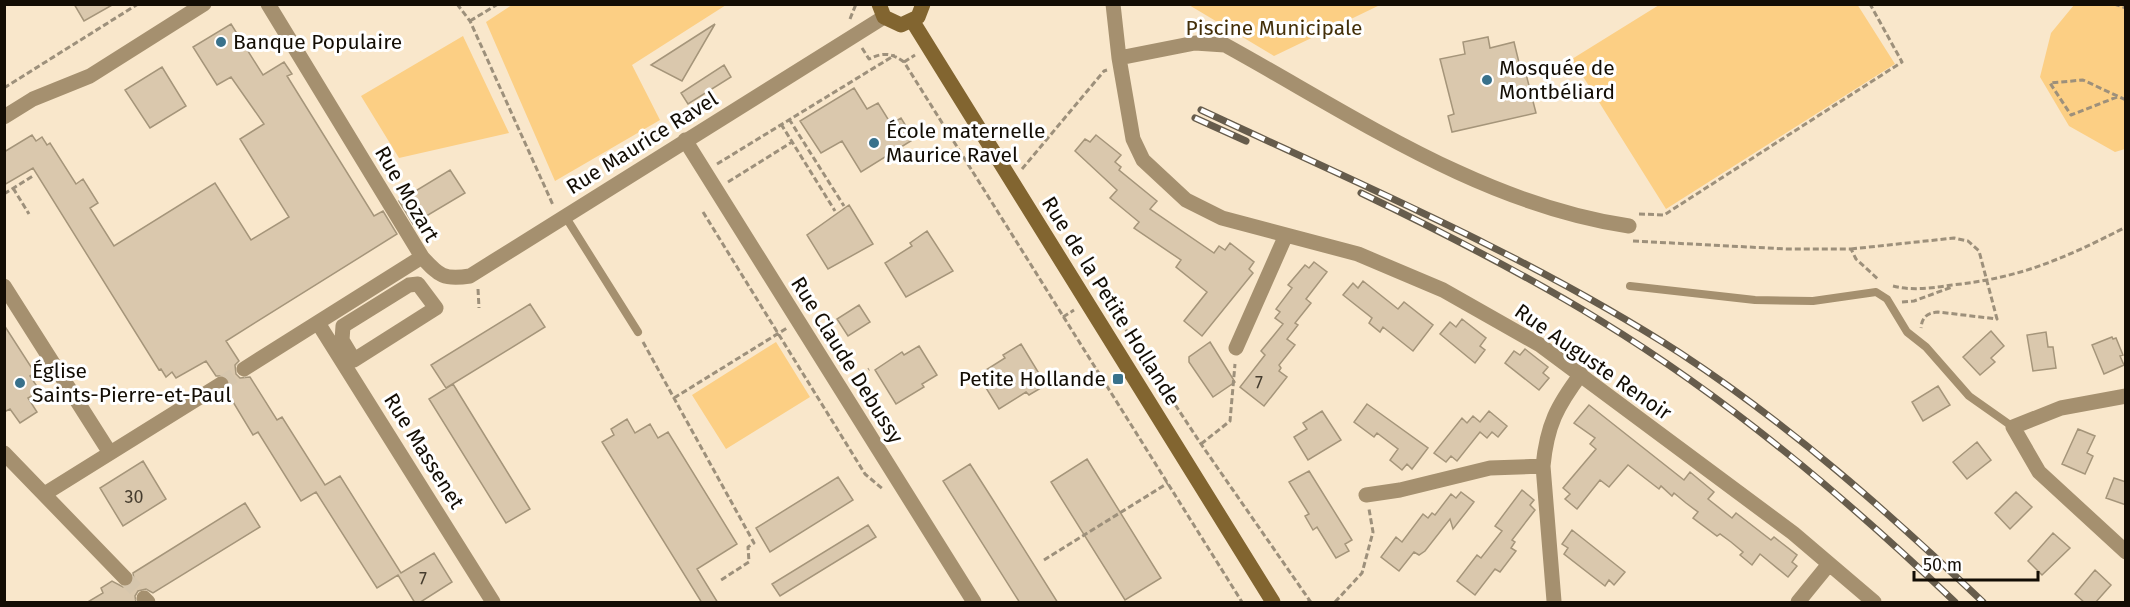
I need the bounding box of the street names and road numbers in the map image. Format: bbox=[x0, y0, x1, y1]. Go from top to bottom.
street label: Rue Maurice Ravel bbox=[561, 86, 723, 200]
street label: Rue Mozart bbox=[369, 141, 445, 247]
street label: Rue de la Petite Hollande bbox=[1036, 192, 1186, 410]
street label: Rue Claude Debussy bbox=[785, 272, 909, 449]
street label: Rue Auguste Renoir bbox=[1510, 298, 1676, 426]
street label: Rue Massenet bbox=[378, 388, 470, 514]

